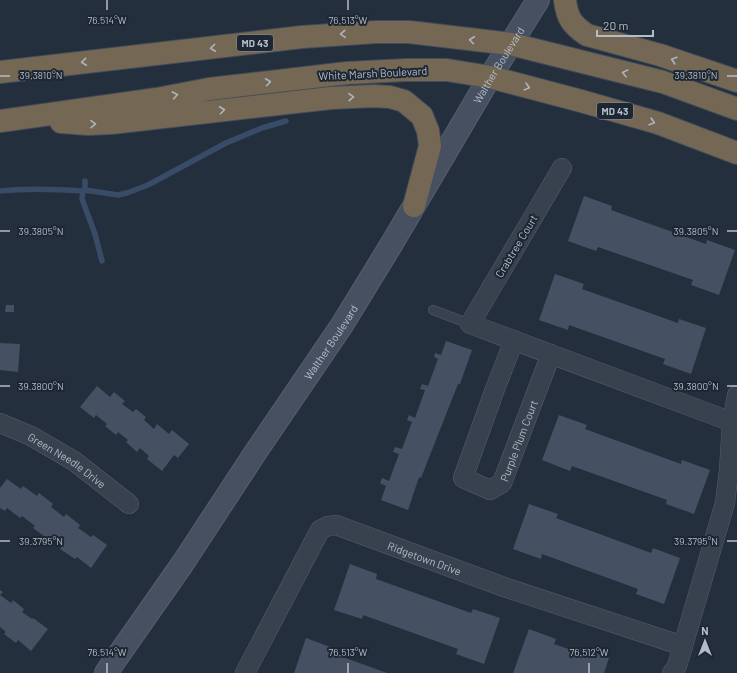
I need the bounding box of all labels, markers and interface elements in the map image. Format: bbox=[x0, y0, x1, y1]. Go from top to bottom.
scale bar bbox=[597, 12, 653, 38]
text: 76.514°W bbox=[87, 14, 127, 26]
text: 76.513°W bbox=[329, 14, 368, 26]
text: 20 m bbox=[603, 18, 629, 32]
street label: Walther Boulevard bbox=[470, 24, 526, 105]
one-way arrow bbox=[340, 30, 346, 39]
road number: MD 43 bbox=[237, 35, 273, 51]
one-way arrow bbox=[469, 35, 475, 44]
one-way arrow bbox=[210, 43, 216, 52]
one-way arrow bbox=[670, 56, 677, 65]
one-way arrow bbox=[81, 57, 87, 66]
street label: White Marsh Boulevard bbox=[318, 64, 428, 82]
text: 39.3810°N bbox=[20, 69, 62, 81]
one-way arrow bbox=[622, 69, 629, 78]
text: 39.3810°N bbox=[675, 69, 717, 81]
one-way arrow bbox=[265, 78, 271, 87]
one-way arrow bbox=[524, 82, 531, 91]
one-way arrow bbox=[172, 92, 178, 100]
one-way arrow bbox=[348, 93, 354, 102]
road number: MD 43 bbox=[597, 103, 633, 119]
one-way arrow bbox=[219, 106, 225, 115]
one-way arrow bbox=[649, 117, 656, 126]
one-way arrow bbox=[90, 120, 96, 128]
street label: Crabtree Court bbox=[492, 212, 540, 280]
text: 39.3805°N bbox=[19, 225, 63, 237]
text: 39.3805°N bbox=[674, 225, 718, 237]
street label: Walther Boulevard bbox=[301, 302, 360, 382]
text: 39.3800°N bbox=[18, 380, 64, 392]
text: 39.3800°N bbox=[673, 380, 719, 392]
street label: Purple Plum Court bbox=[497, 398, 540, 483]
street label: Green Needle Drive bbox=[26, 429, 109, 490]
text: 39.3795°N bbox=[19, 535, 63, 547]
text: 39.3795°N bbox=[674, 535, 718, 547]
street label: Ridgetown Drive bbox=[386, 538, 463, 577]
north arrow bbox=[685, 621, 725, 661]
text: N bbox=[701, 624, 709, 637]
text: 76.514°W bbox=[87, 646, 127, 658]
text: 76.513°W bbox=[329, 646, 368, 658]
text: 76.512°W bbox=[570, 646, 609, 658]

